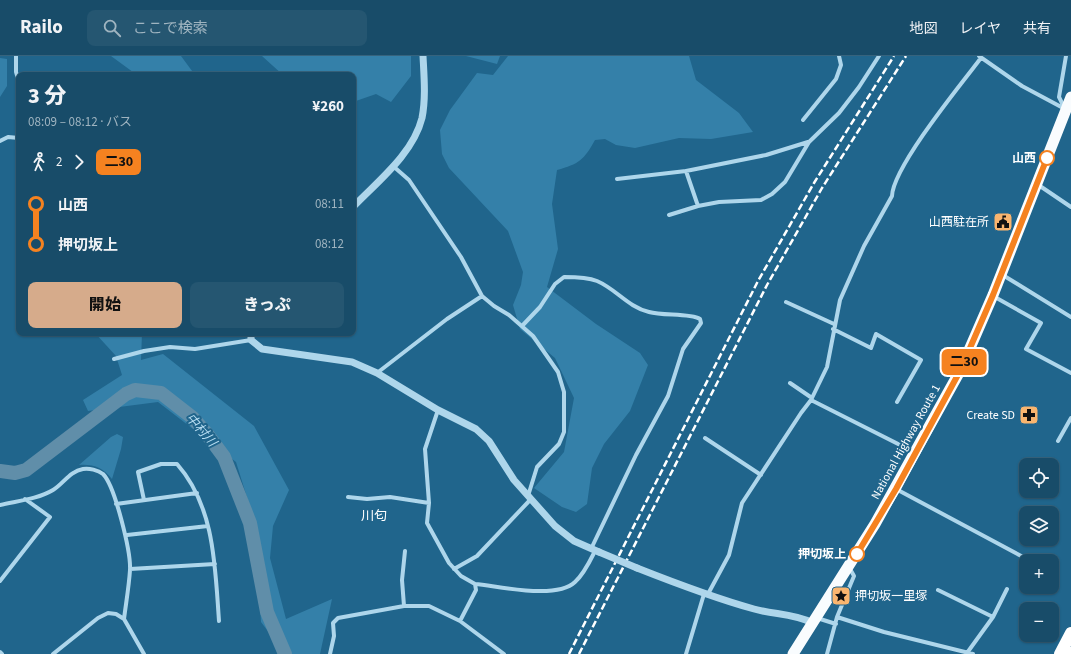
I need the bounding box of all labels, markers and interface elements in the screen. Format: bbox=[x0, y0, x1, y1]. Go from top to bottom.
search box bbox=[87, 10, 367, 46]
text: Railo bbox=[20, 14, 63, 41]
icon: search bbox=[101, 17, 123, 39]
text: ここで検索 bbox=[133, 18, 208, 39]
text: 地図 bbox=[909, 19, 937, 39]
text: レイヤ bbox=[959, 19, 1001, 39]
text: 共有 bbox=[1023, 19, 1051, 39]
text: 3 分 bbox=[28, 80, 66, 112]
text: ¥260 bbox=[312, 96, 344, 117]
text: 08:09 – 08:12 · バス bbox=[28, 113, 132, 131]
place label: 山西 bbox=[1012, 150, 1036, 167]
marker: 山西 bbox=[1039, 150, 1055, 166]
icon: walk bbox=[28, 151, 50, 173]
icon: forward bbox=[68, 151, 90, 173]
text: 二30 bbox=[104, 152, 133, 172]
text: 2 bbox=[56, 153, 62, 171]
text: 山西 bbox=[58, 195, 88, 216]
text: 08:11 bbox=[315, 195, 344, 213]
public building icon: 山西駐在所 bbox=[992, 211, 1014, 233]
place label: 山西駐在所 bbox=[929, 214, 989, 231]
text: 押切坂上 bbox=[58, 235, 118, 256]
text: 08:12 bbox=[315, 235, 344, 253]
button: 開始 bbox=[28, 282, 182, 328]
button: きっぷ bbox=[190, 282, 344, 328]
line badge: 二30 bbox=[941, 349, 987, 375]
text: 二30 bbox=[950, 352, 978, 372]
street label: National Highway Route 1 bbox=[867, 381, 945, 503]
pharmacy icon: Create SD bbox=[1018, 404, 1040, 426]
place label: Create SD bbox=[966, 407, 1015, 424]
water label: 中村川 bbox=[181, 409, 222, 452]
map controls bbox=[1019, 458, 1059, 642]
button: locate bbox=[1019, 458, 1059, 498]
button: layers bbox=[1019, 506, 1059, 546]
district label: 川匂 bbox=[361, 507, 387, 525]
place label: 押切坂上 bbox=[798, 546, 846, 563]
marker: 押切坂上 bbox=[849, 546, 865, 562]
button: + bbox=[1019, 554, 1059, 594]
place icon: 押切坂一里塚 bbox=[830, 585, 852, 607]
place label: 押切坂一里塚 bbox=[855, 588, 927, 605]
button: − bbox=[1019, 602, 1059, 642]

